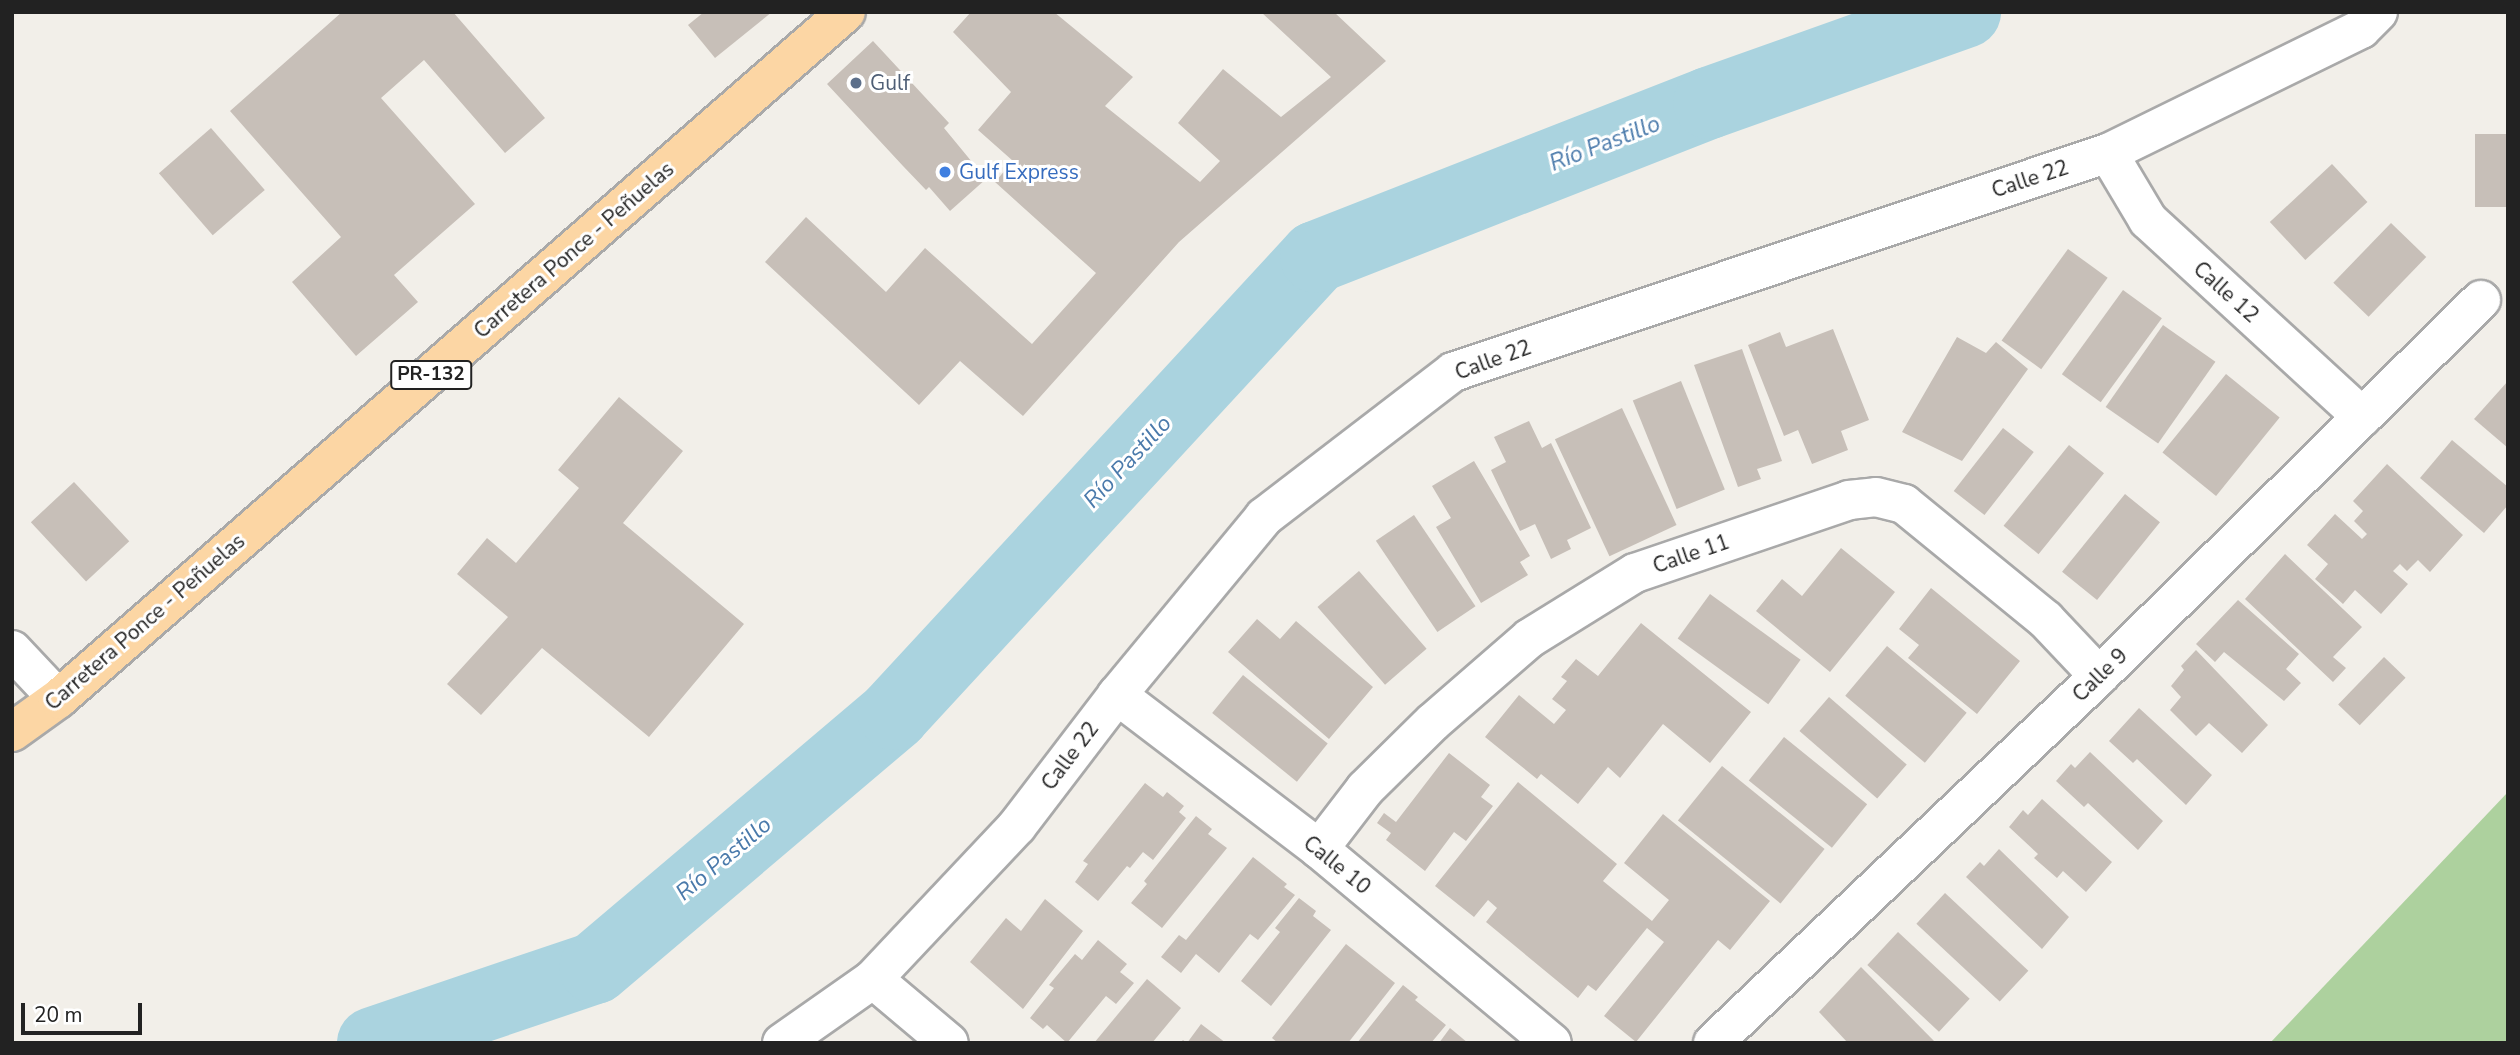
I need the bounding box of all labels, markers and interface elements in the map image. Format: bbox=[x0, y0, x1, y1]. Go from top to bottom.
place label: Gulf bbox=[870, 70, 910, 96]
marker: Gulf bbox=[848, 75, 864, 91]
water label: Río Pastillo bbox=[1546, 110, 1664, 178]
street label: Calle 22 bbox=[1989, 155, 2071, 203]
street label: Carretera Ponce - Peñuelas bbox=[469, 156, 679, 344]
place label: Gulf Express bbox=[959, 159, 1079, 185]
marker: Gulf Express bbox=[937, 164, 953, 180]
street label: Calle 12 bbox=[2188, 256, 2264, 328]
street label: Calle 22 bbox=[1452, 335, 1534, 385]
road number: PR-132 bbox=[389, 360, 473, 390]
water label: Río Pastillo bbox=[1078, 410, 1178, 514]
street label: Carretera Ponce - Peñuelas bbox=[40, 528, 250, 716]
street label: Calle 11 bbox=[1650, 529, 1732, 579]
street label: Calle 9 bbox=[2067, 643, 2133, 707]
street label: Calle 22 bbox=[1036, 717, 1104, 795]
water label: Río Pastillo bbox=[671, 811, 777, 907]
street label: Calle 10 bbox=[1298, 830, 1376, 900]
scale bar bbox=[24, 988, 145, 1032]
text: 20 m bbox=[34, 1001, 83, 1029]

